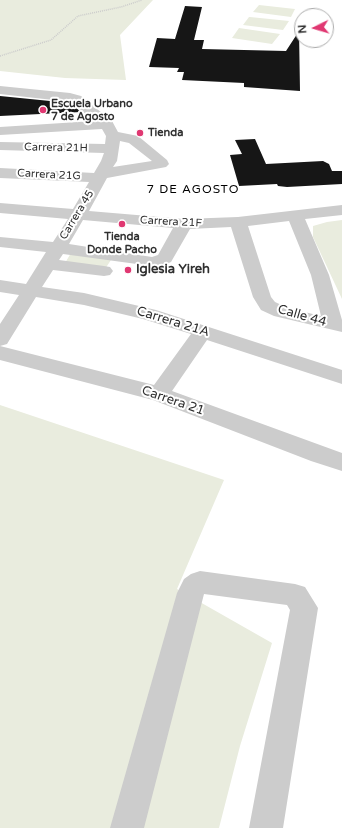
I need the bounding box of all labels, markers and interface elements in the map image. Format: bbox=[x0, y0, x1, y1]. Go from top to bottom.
north arrow bbox=[294, 8, 334, 48]
text: N bbox=[296, 24, 309, 34]
place label: Escuela Urbano 7 de Agosto bbox=[51, 97, 133, 123]
marker: Escuela Urbano 7 de Agosto bbox=[38, 105, 48, 115]
place label: Tienda bbox=[148, 126, 183, 140]
marker: Tienda bbox=[135, 128, 145, 138]
street label: Carrera 21H bbox=[24, 141, 88, 155]
street label: Carrera 21G bbox=[17, 167, 81, 183]
district label: 7 DE AGOSTO bbox=[147, 183, 239, 197]
street label: Carrera 45 bbox=[57, 188, 97, 242]
street label: Carrera 21F bbox=[140, 214, 202, 230]
marker: Tienda Donde Pacho bbox=[117, 219, 127, 229]
place label: Tienda Donde Pacho bbox=[87, 230, 157, 256]
place label: Iglesia Yireh bbox=[136, 262, 210, 278]
marker: Iglesia Yireh bbox=[123, 265, 133, 275]
street label: Calle 44 bbox=[276, 302, 328, 330]
street label: Carrera 21A bbox=[135, 304, 211, 340]
street label: Carrera 21 bbox=[140, 383, 206, 419]

